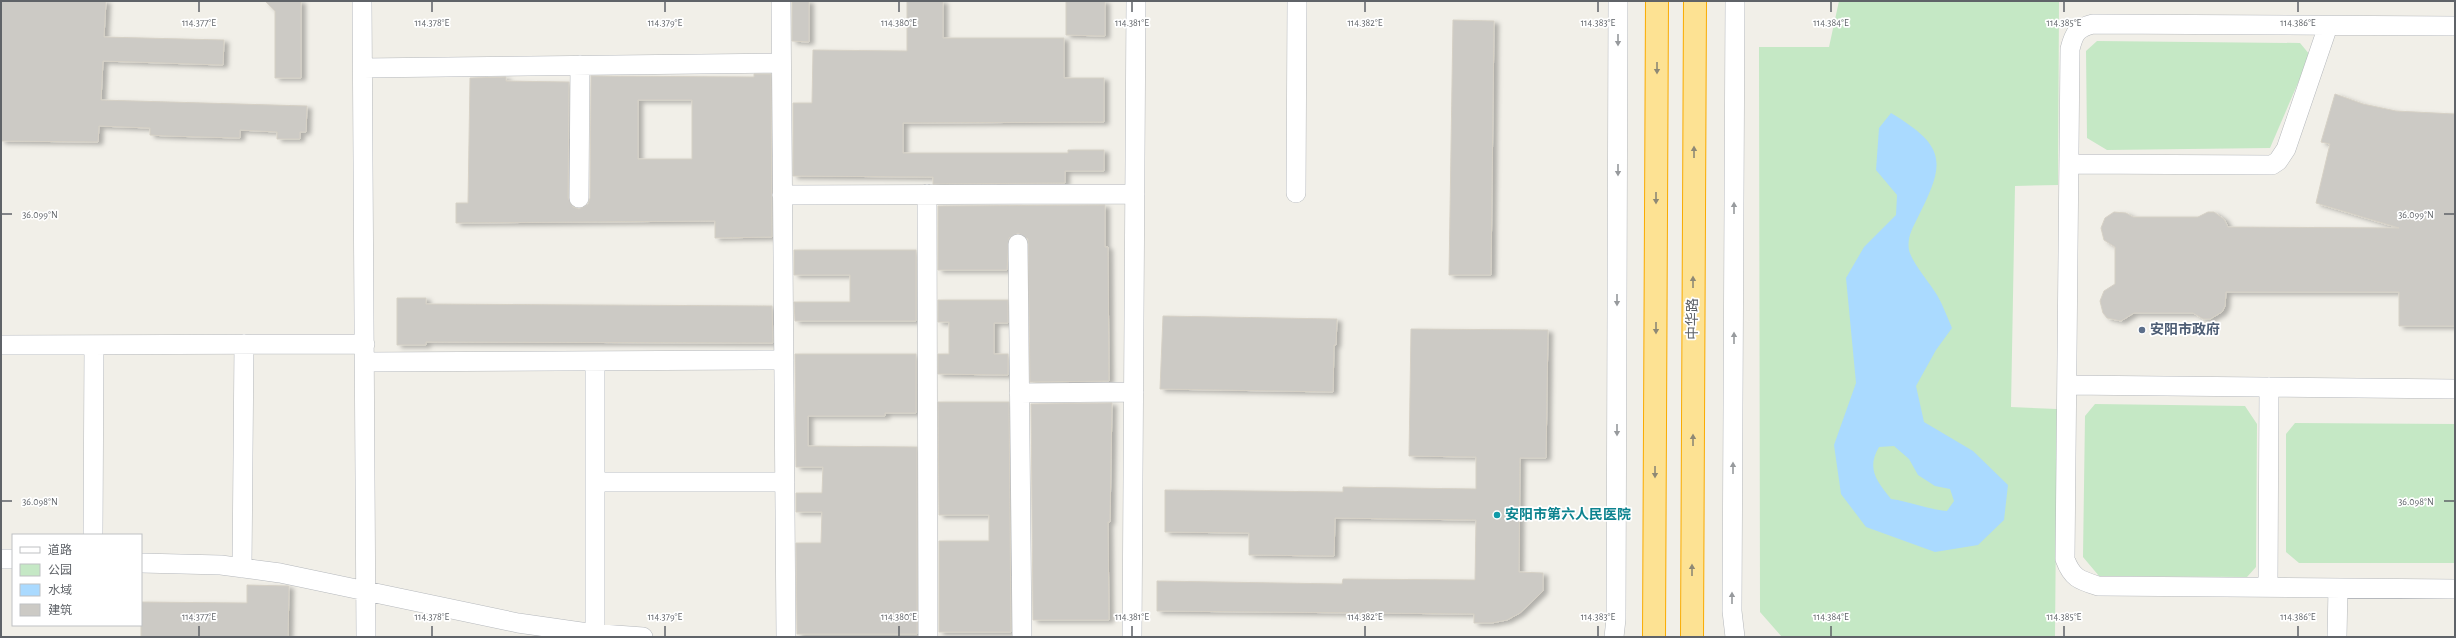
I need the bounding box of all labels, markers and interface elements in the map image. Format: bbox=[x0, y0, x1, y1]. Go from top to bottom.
text: 114.377°E bbox=[182, 18, 216, 28]
text: 114.378°E bbox=[415, 18, 450, 28]
text: 114.379°E bbox=[648, 18, 683, 28]
text: 114.380°E bbox=[881, 18, 917, 28]
text: 114.381°E bbox=[1115, 18, 1149, 28]
text: 114.382°E bbox=[1347, 18, 1383, 28]
text: 114.383°E bbox=[1581, 18, 1616, 28]
text: 114.384°E bbox=[1813, 18, 1849, 28]
text: 114.385°E bbox=[2047, 18, 2082, 28]
text: 114.386°E bbox=[2280, 18, 2316, 28]
one-way arrow bbox=[1615, 34, 1621, 47]
one-way arrow bbox=[1654, 62, 1660, 75]
one-way arrow bbox=[1691, 145, 1697, 158]
one-way arrow bbox=[1615, 164, 1621, 177]
one-way arrow bbox=[1653, 192, 1659, 205]
one-way arrow bbox=[1731, 201, 1737, 214]
text: 36.099°N bbox=[22, 210, 58, 220]
text: 36.099°N bbox=[2398, 210, 2434, 220]
one-way arrow bbox=[1690, 275, 1696, 288]
one-way arrow bbox=[1614, 294, 1620, 307]
street label: 中华路 bbox=[1684, 298, 1700, 340]
place label: 安阳市政府 bbox=[2150, 321, 2220, 337]
one-way arrow bbox=[1653, 322, 1659, 335]
marker: 安阳市政府 bbox=[2137, 325, 2147, 335]
one-way arrow bbox=[1731, 331, 1737, 344]
one-way arrow bbox=[1614, 424, 1620, 437]
one-way arrow bbox=[1690, 433, 1696, 446]
one-way arrow bbox=[1730, 461, 1736, 474]
one-way arrow bbox=[1652, 466, 1658, 479]
text: 36.098°N bbox=[22, 497, 58, 507]
text: 36.098°N bbox=[2398, 497, 2434, 507]
place label: 安阳市第六人民医院 bbox=[1505, 506, 1631, 522]
marker: 安阳市第六人民医院 bbox=[1492, 510, 1502, 520]
legend bbox=[12, 534, 142, 626]
text: 道路 bbox=[48, 543, 72, 556]
one-way arrow bbox=[1689, 563, 1695, 576]
text: 公园 bbox=[48, 564, 72, 576]
text: 水域 bbox=[48, 584, 72, 596]
one-way arrow bbox=[1729, 592, 1736, 604]
text: 建筑 bbox=[48, 603, 72, 616]
text: 114.377°E bbox=[182, 612, 216, 622]
text: 114.378°E bbox=[415, 612, 450, 622]
text: 114.379°E bbox=[648, 612, 683, 622]
text: 114.380°E bbox=[881, 612, 917, 622]
text: 114.381°E bbox=[1115, 612, 1149, 622]
text: 114.382°E bbox=[1347, 612, 1383, 622]
text: 114.383°E bbox=[1581, 612, 1616, 622]
text: 114.384°E bbox=[1813, 612, 1849, 622]
text: 114.385°E bbox=[2047, 612, 2082, 622]
text: 114.386°E bbox=[2280, 612, 2316, 622]

